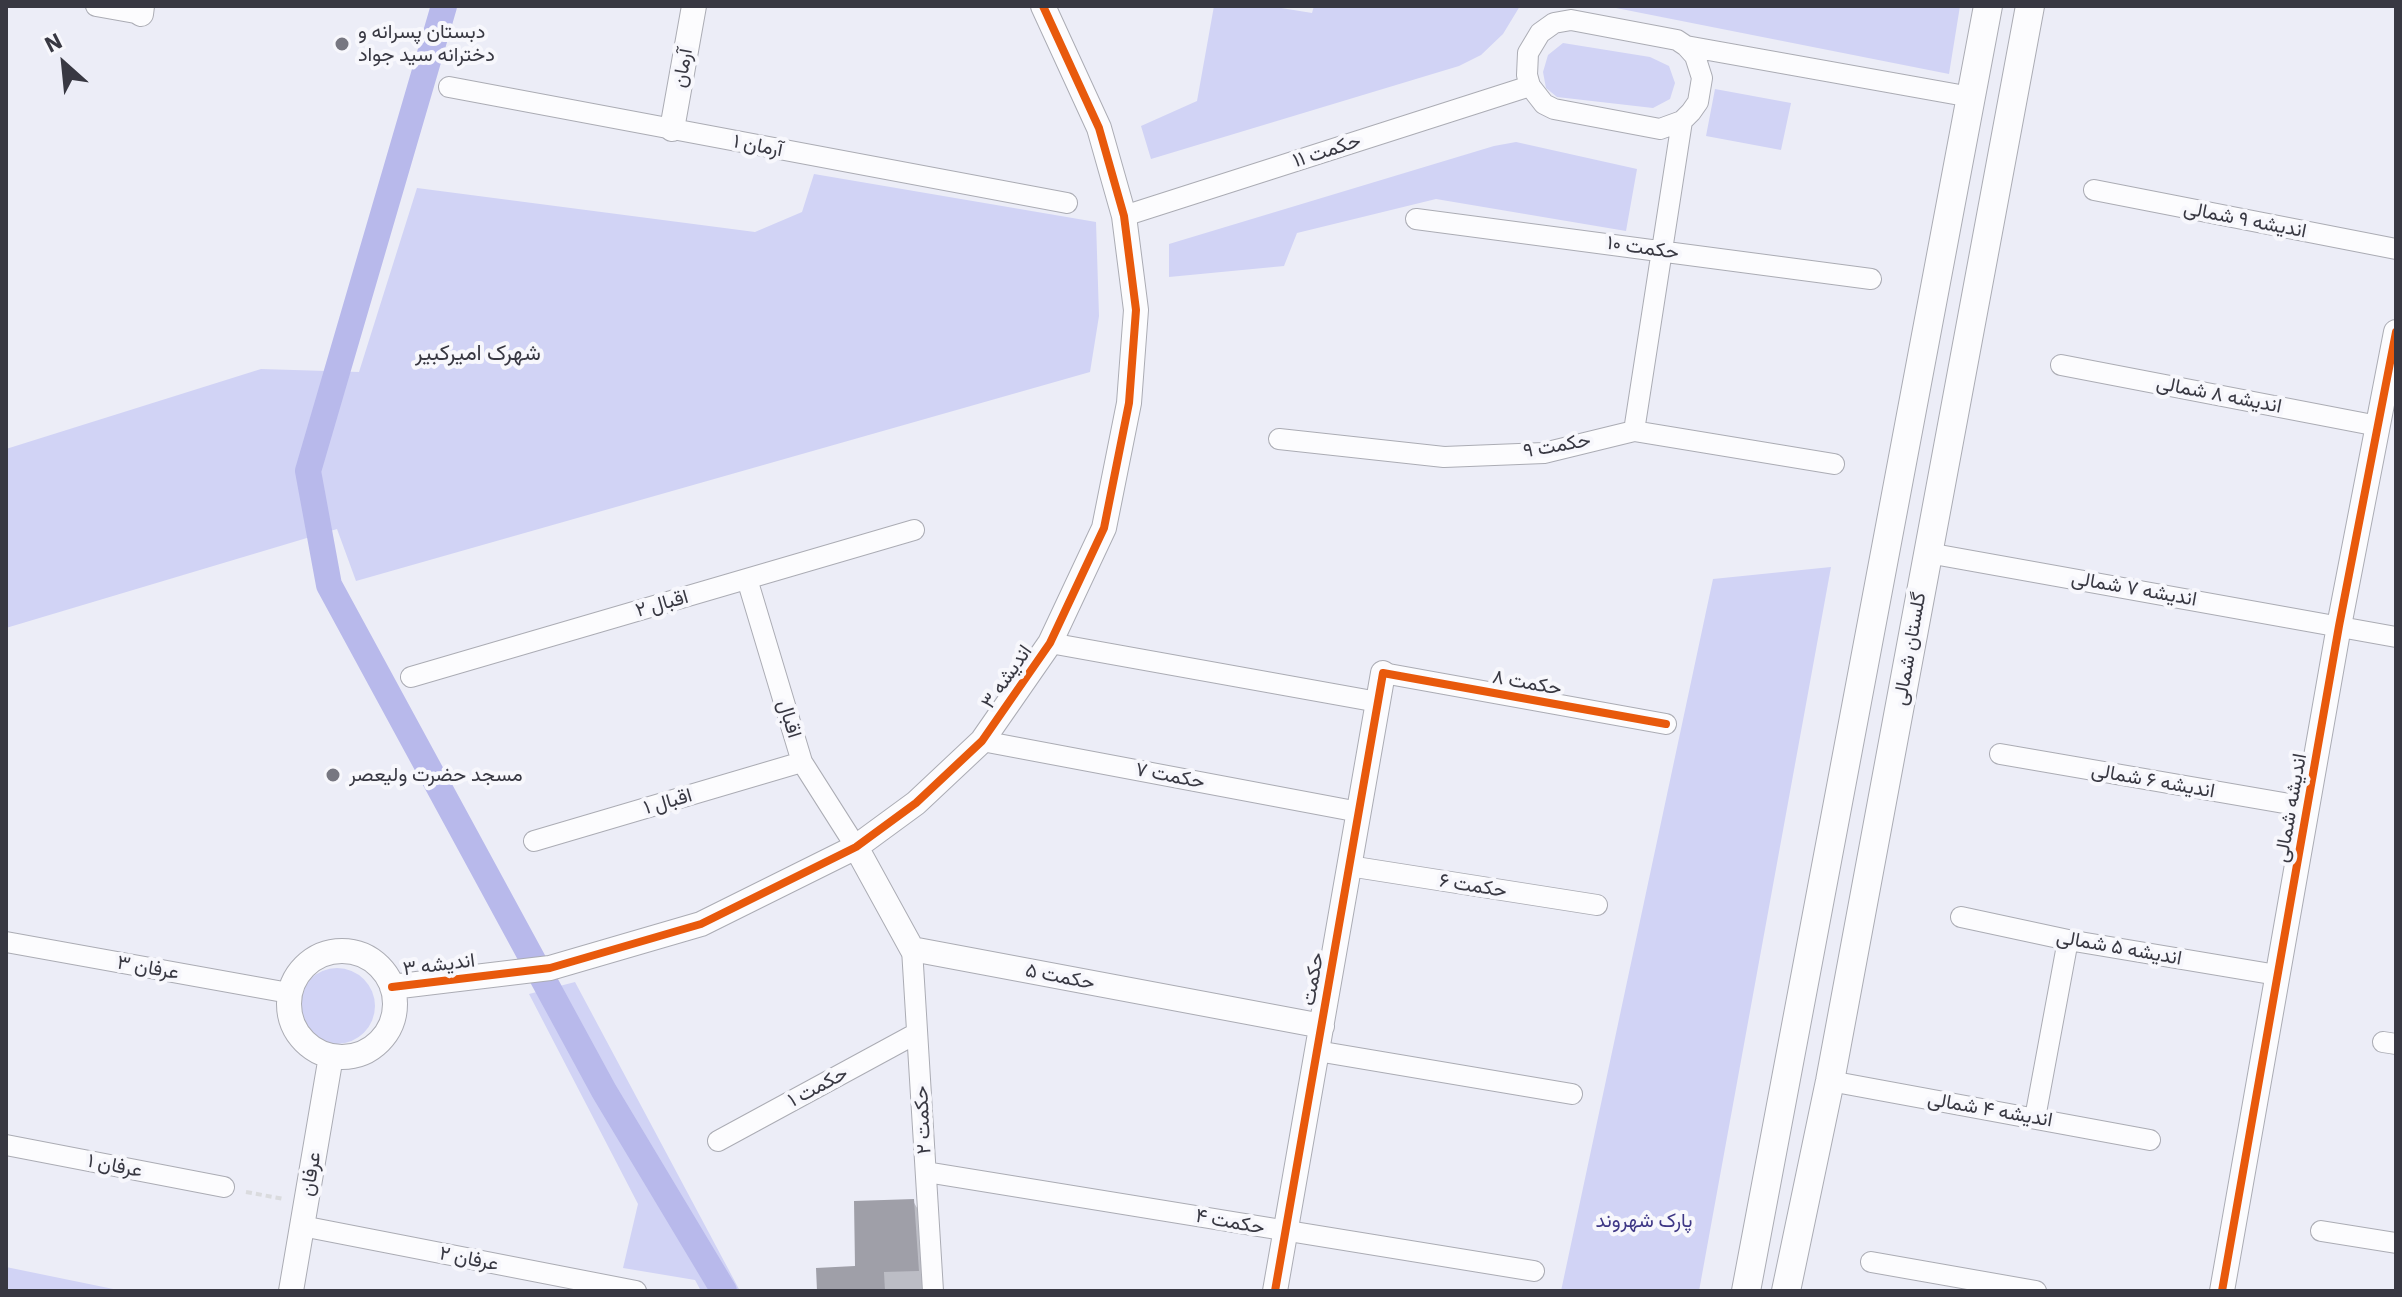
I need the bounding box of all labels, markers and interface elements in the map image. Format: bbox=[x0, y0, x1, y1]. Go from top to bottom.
place label: دبستان پسرانه و دخترانه سید جواد bbox=[358, 20, 495, 67]
north arrow bbox=[24, 24, 104, 104]
text: N bbox=[39, 26, 67, 59]
marker: دبستان پسرانه و دخترانه سید جواد bbox=[333, 35, 351, 53]
street label: آرمان bbox=[668, 47, 698, 89]
street label: آرمان ۱ bbox=[731, 129, 785, 163]
street label: حکمت ۱۱ bbox=[1290, 129, 1364, 173]
street label: اندیشه ۹ شمالی bbox=[2181, 196, 2309, 244]
street label: حکمت ۱۰ bbox=[1605, 231, 1681, 265]
district label: شهرک امیرکبیر bbox=[415, 341, 541, 367]
street label: اندیشه ۸ شمالی bbox=[2154, 371, 2284, 419]
street label: حکمت ۹ bbox=[1521, 428, 1593, 464]
street label: اندیشه ۷ شمالی bbox=[2069, 566, 2199, 612]
street label: اقبال ۲ bbox=[633, 585, 691, 623]
street label: گلستان شمالی bbox=[1888, 591, 1932, 707]
street label: اندیشه ۳ bbox=[976, 640, 1038, 714]
street label: حکمت ۸ bbox=[1490, 665, 1564, 701]
street label: اقبال bbox=[772, 697, 806, 741]
street label: اندیشه شمالی bbox=[2270, 752, 2312, 864]
street label: حکمت ۷ bbox=[1133, 758, 1207, 794]
street label: اندیشه ۶ شمالی bbox=[2089, 758, 2217, 804]
place label: مسجد حضرت ولیعصر bbox=[349, 763, 523, 787]
marker: مسجد حضرت ولیعصر bbox=[324, 766, 342, 784]
street label: اقبال ۱ bbox=[641, 784, 695, 820]
street label: حکمت ۶ bbox=[1437, 869, 1509, 903]
street label: اندیشه ۵ شمالی bbox=[2054, 925, 2184, 971]
street label: اندیشه ۳ bbox=[402, 949, 476, 981]
street label: حکمت bbox=[1297, 950, 1329, 1008]
street label: عرفان ۳ bbox=[115, 951, 181, 985]
street label: حکمت ۵ bbox=[1023, 959, 1097, 995]
street label: حکمت ۱ bbox=[784, 1061, 852, 1113]
street label: حکمت ۲ bbox=[909, 1085, 937, 1155]
street label: اندیشه ۴ شمالی bbox=[1926, 1087, 2054, 1133]
street label: عرفان ۱ bbox=[86, 1149, 144, 1183]
street label: عرفان bbox=[295, 1150, 327, 1198]
street label: حکمت ۴ bbox=[1194, 1204, 1266, 1240]
park label: پارک شهروند bbox=[1595, 1209, 1693, 1233]
street label: عرفان ۲ bbox=[437, 1242, 501, 1276]

